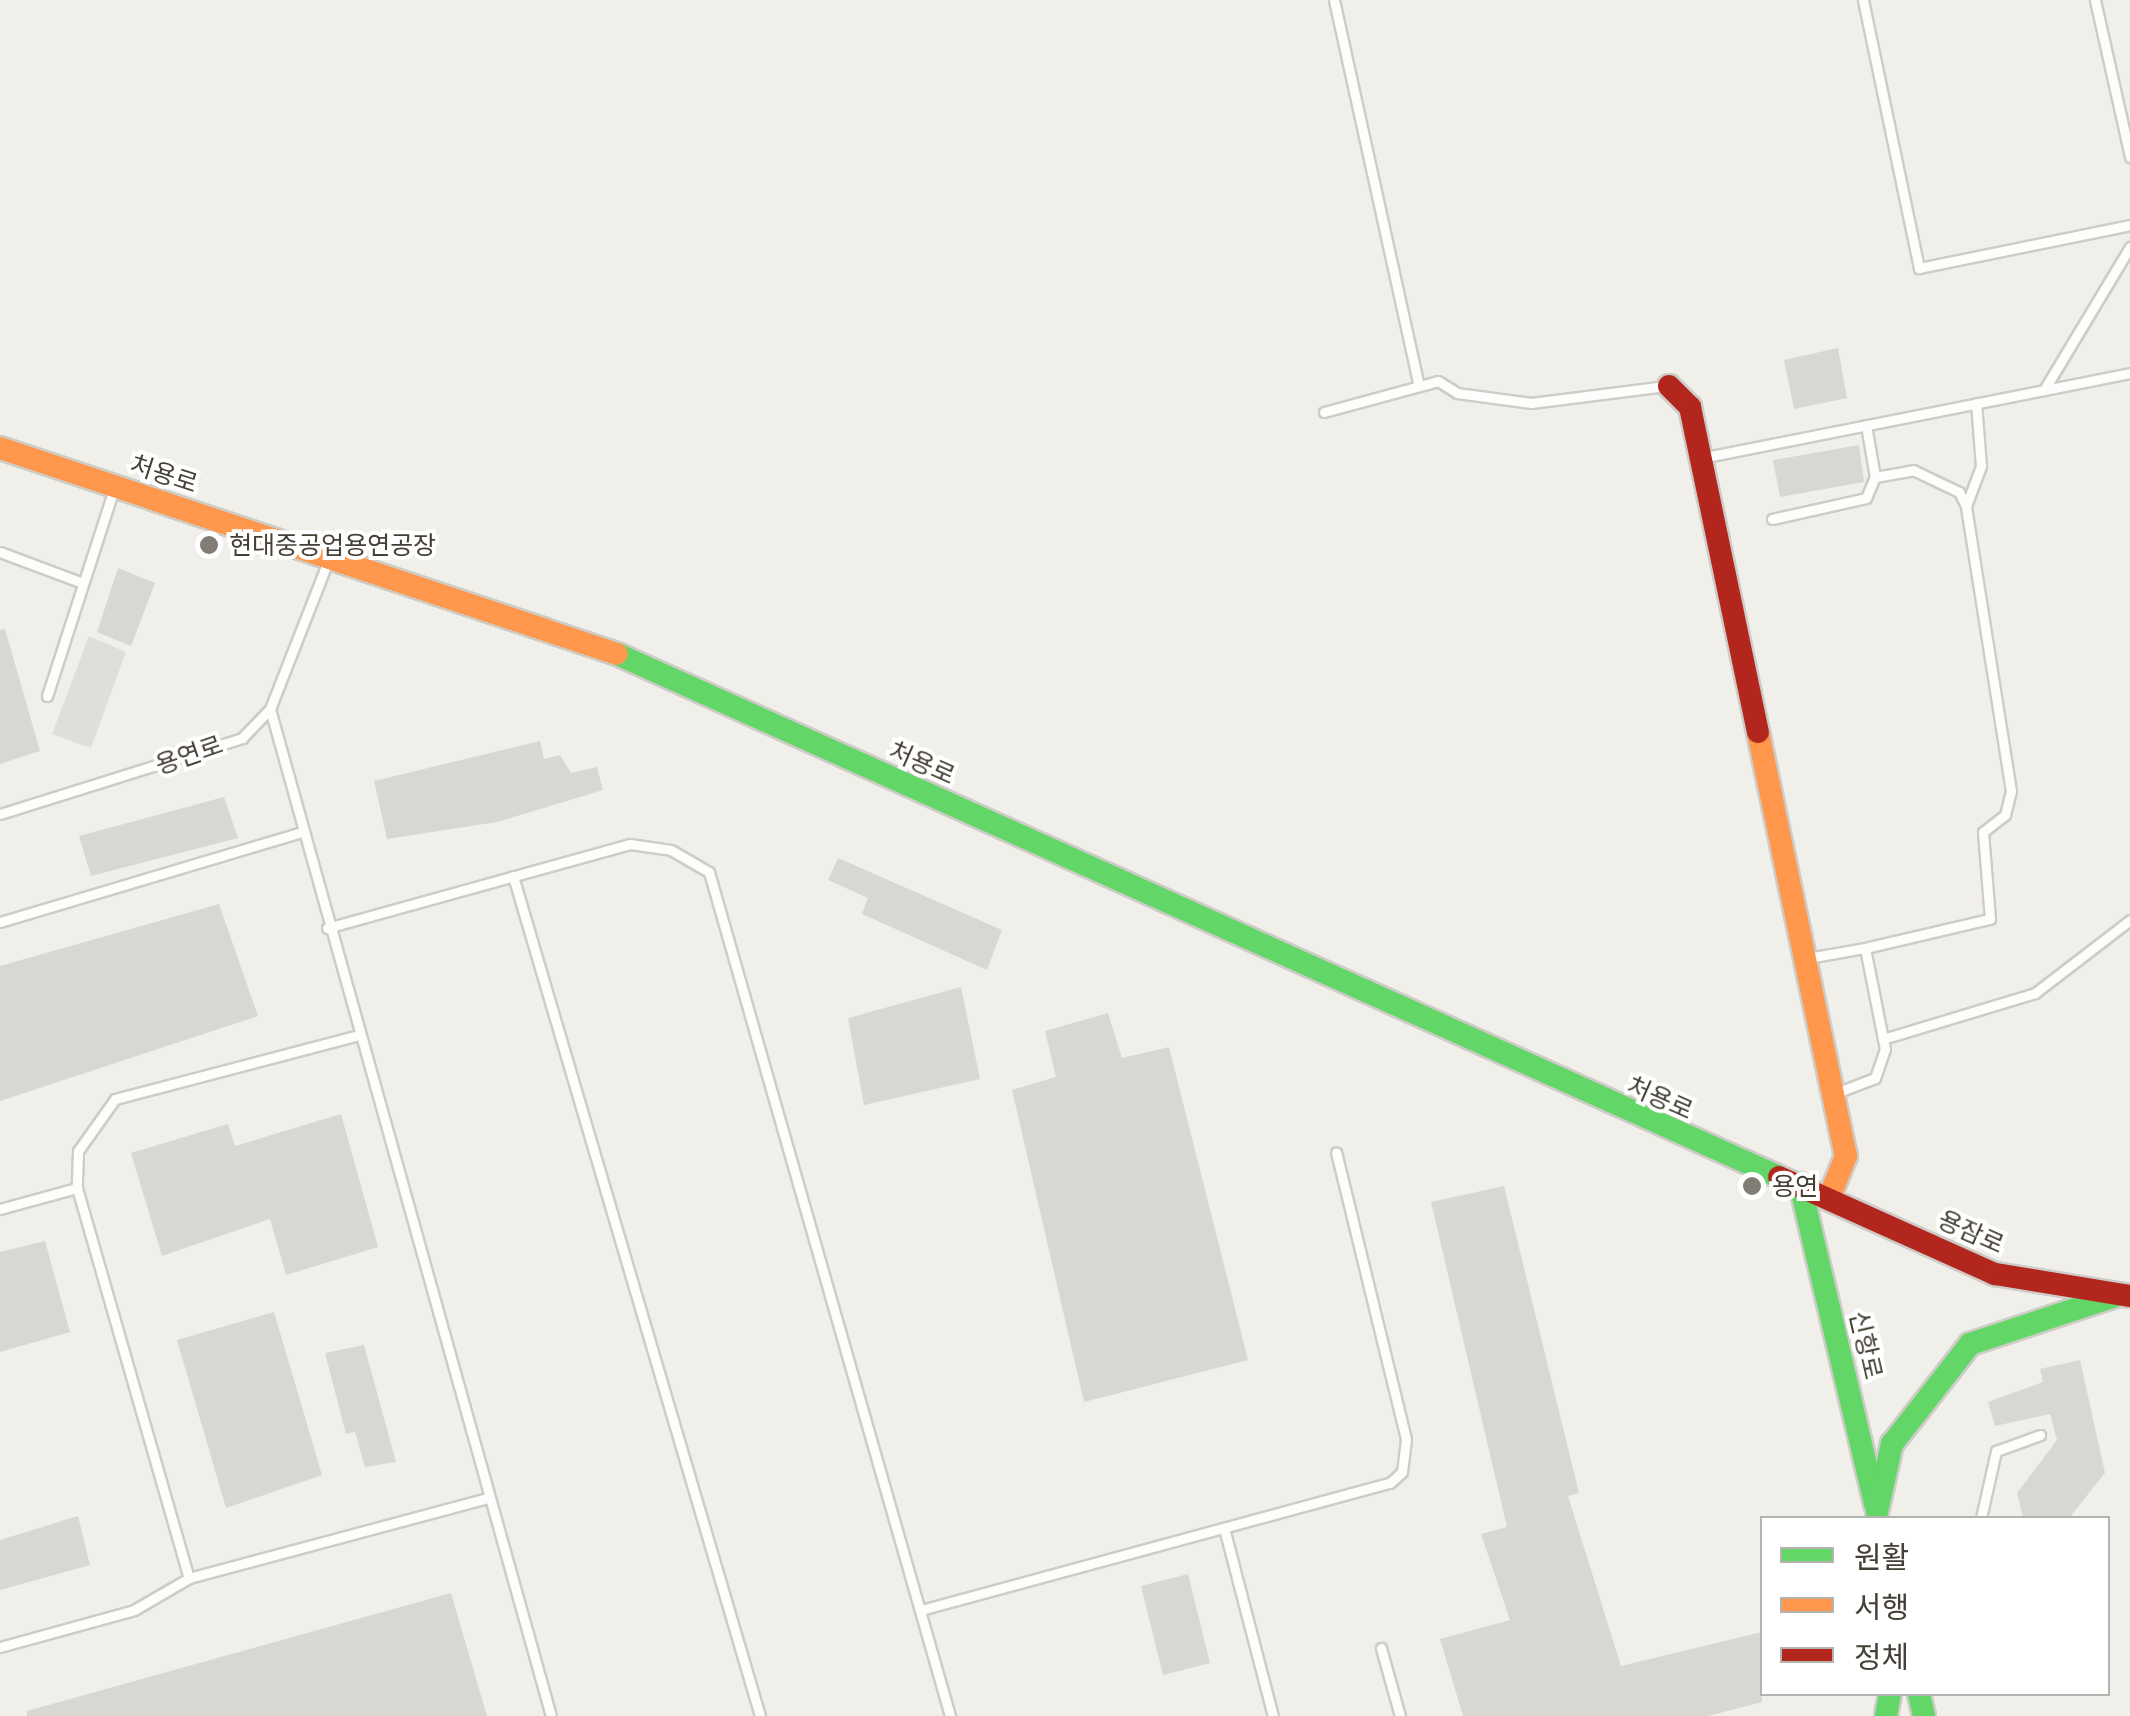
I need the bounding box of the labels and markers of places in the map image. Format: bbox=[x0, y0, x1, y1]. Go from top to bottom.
place label: 현대중공업용연공장 bbox=[229, 530, 436, 560]
marker: 현대중공업용연공장 bbox=[198, 534, 220, 556]
place label: 용연 bbox=[1772, 1171, 1818, 1201]
marker: 용연 bbox=[1741, 1175, 1763, 1197]

